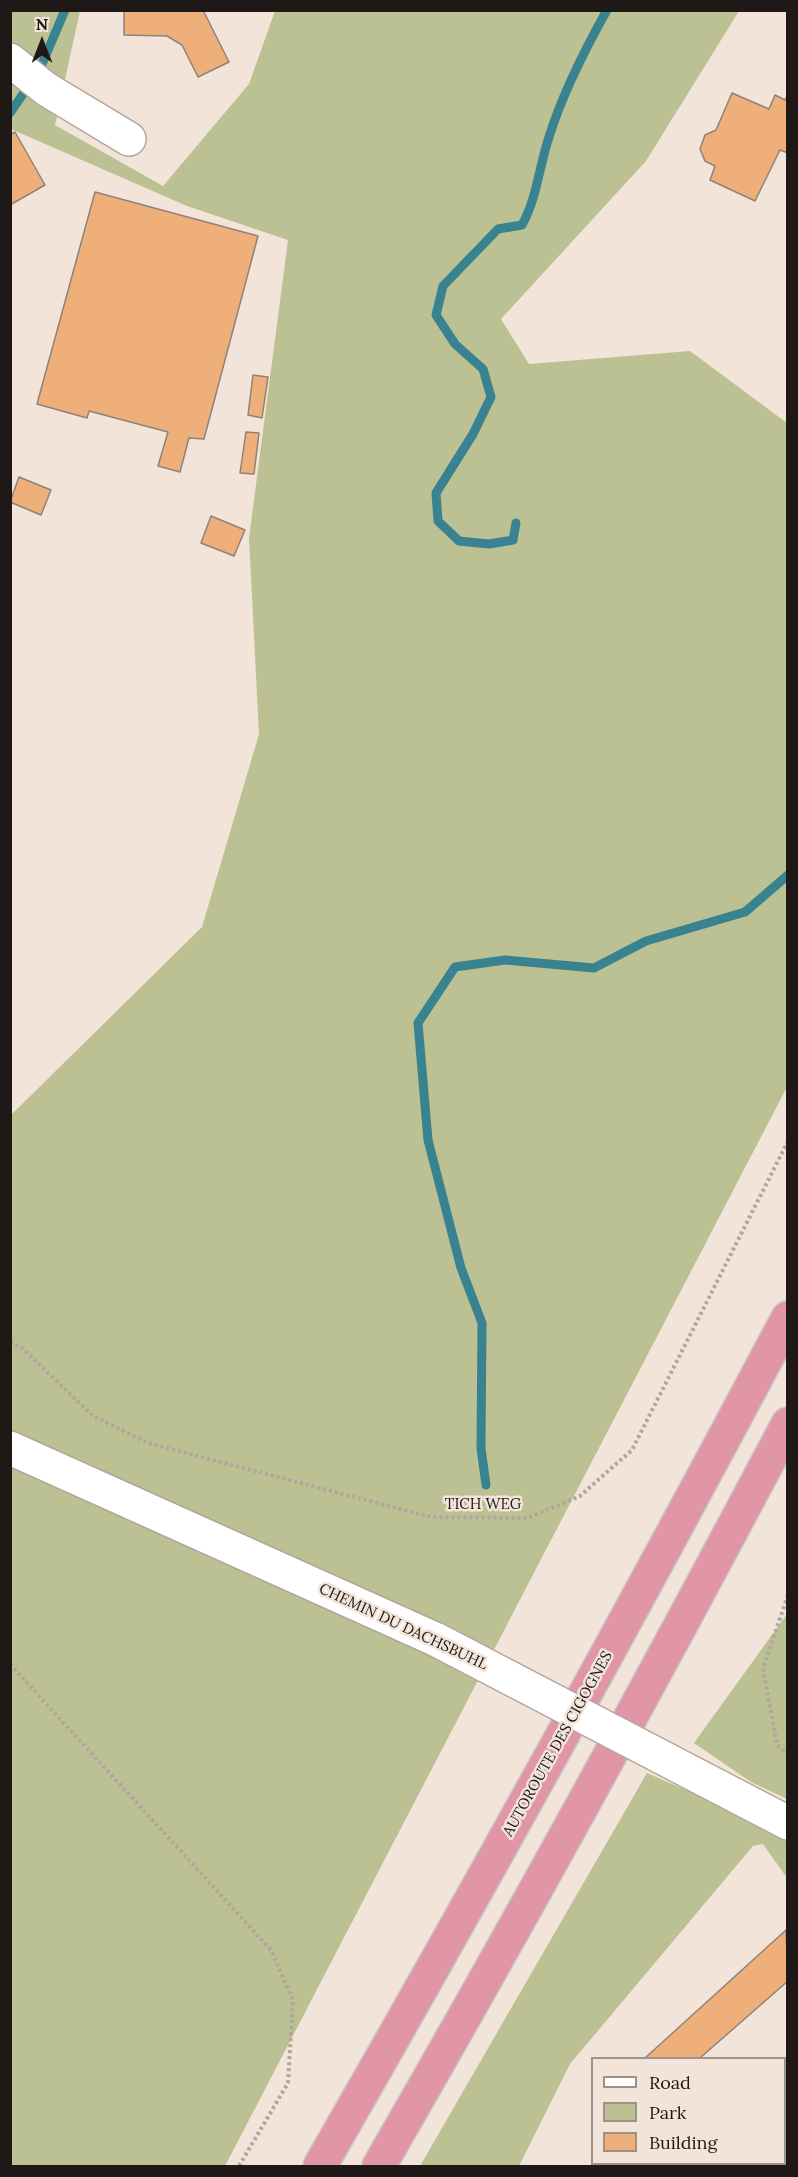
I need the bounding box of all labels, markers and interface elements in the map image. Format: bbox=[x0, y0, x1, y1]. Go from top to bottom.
north arrow bbox=[12, 12, 72, 72]
text: N bbox=[36, 14, 48, 34]
street label: TICH WEG bbox=[445, 1496, 521, 1514]
street label: CHEMIN DU DACHSBUHL bbox=[316, 1580, 490, 1674]
street label: AUTOROUTE DES CIGOGNES bbox=[499, 1648, 617, 1840]
legend bbox=[591, 2057, 786, 2165]
text: Road bbox=[649, 2071, 691, 2094]
text: Park bbox=[649, 2101, 686, 2124]
text: Building bbox=[649, 2131, 717, 2154]

